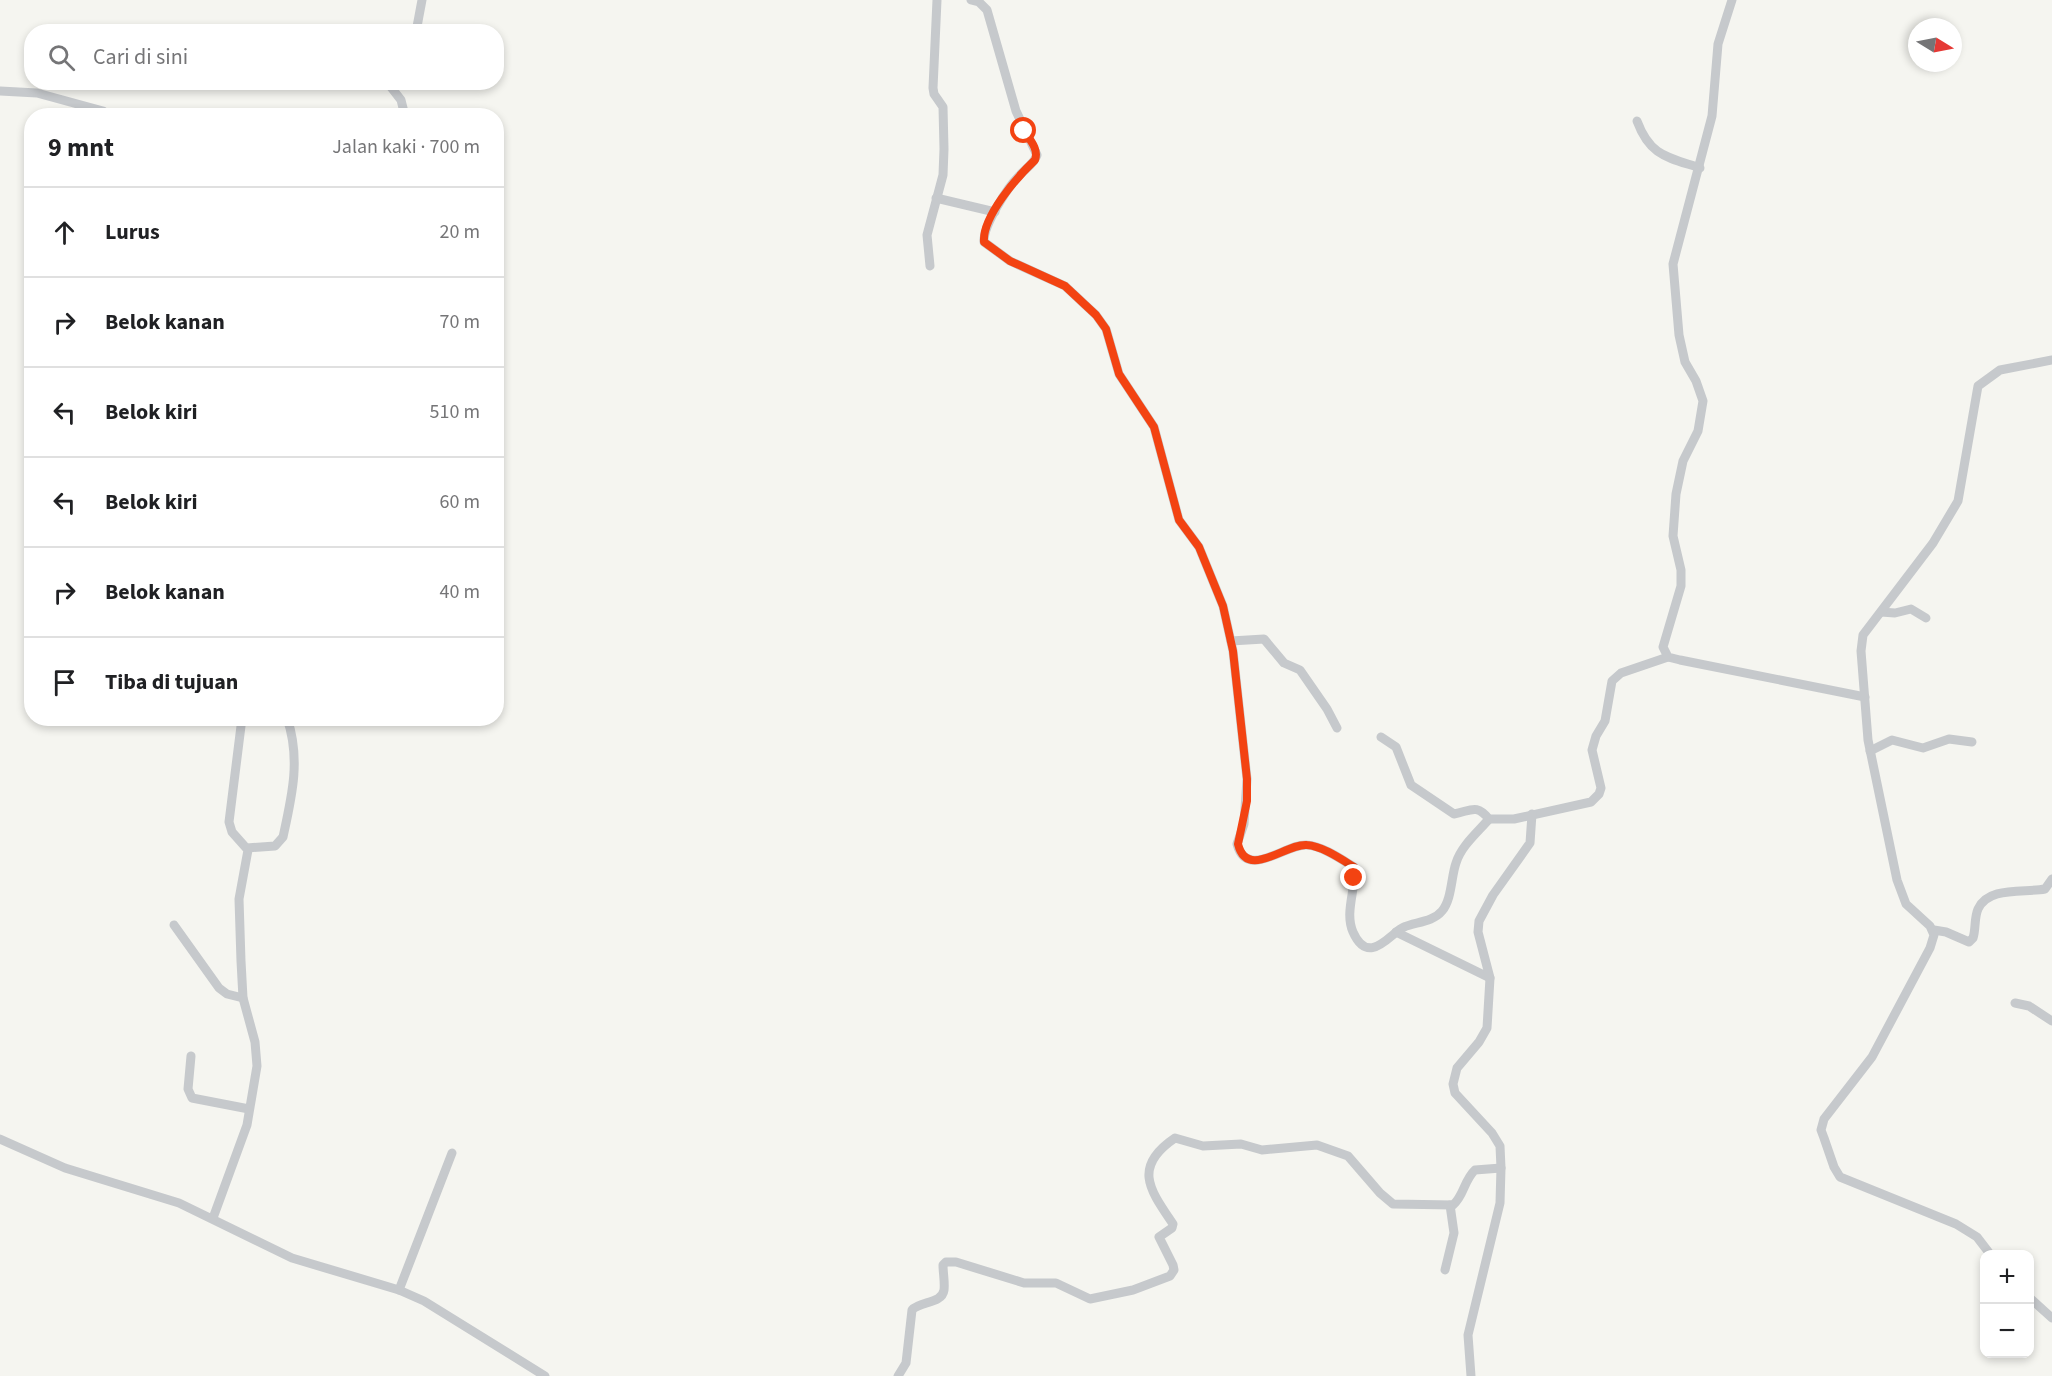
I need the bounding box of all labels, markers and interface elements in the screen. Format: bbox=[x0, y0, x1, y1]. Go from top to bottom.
north arrow bbox=[1908, 18, 1962, 72]
search box bbox=[24, 24, 504, 90]
icon: search bbox=[45, 41, 78, 74]
text: Cari di sini bbox=[93, 41, 188, 73]
route start bbox=[1010, 117, 1036, 143]
text: 9 mnt bbox=[48, 129, 114, 166]
text: Jalan kaki · 700 m bbox=[332, 133, 480, 161]
icon: ahead bbox=[48, 216, 81, 249]
text: Lurus bbox=[105, 216, 160, 248]
text: 20 m bbox=[440, 218, 480, 246]
icon: right bbox=[48, 306, 81, 339]
text: Belok kanan bbox=[105, 306, 225, 338]
text: 70 m bbox=[440, 308, 480, 336]
icon: left bbox=[48, 396, 81, 429]
text: Belok kiri bbox=[105, 396, 198, 428]
text: 510 m bbox=[430, 398, 480, 426]
icon: left bbox=[48, 486, 81, 519]
text: Belok kiri bbox=[105, 486, 198, 518]
text: 60 m bbox=[440, 488, 480, 516]
icon: right bbox=[48, 576, 81, 609]
text: Belok kanan bbox=[105, 576, 225, 608]
text: 40 m bbox=[440, 578, 480, 606]
icon: arrive bbox=[48, 666, 81, 699]
text: Tiba di tujuan bbox=[105, 666, 238, 698]
route end bbox=[1340, 864, 1366, 890]
map controls bbox=[1980, 1250, 2034, 1358]
button: + bbox=[1980, 1250, 2034, 1304]
button: − bbox=[1980, 1304, 2034, 1358]

